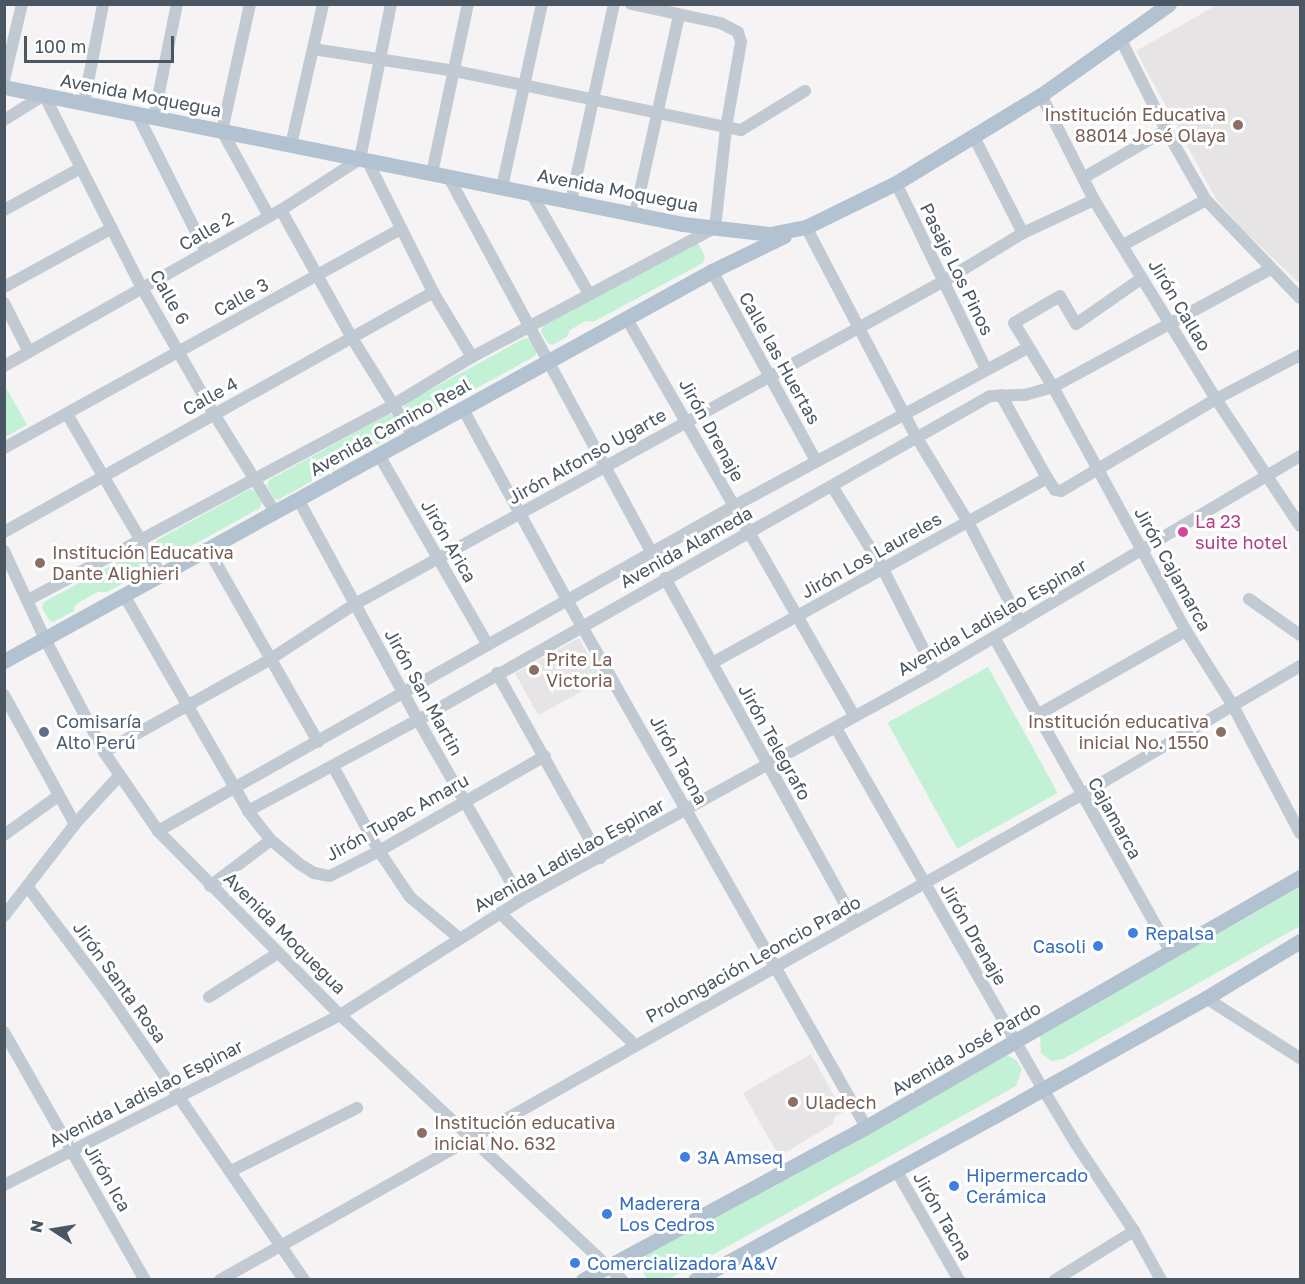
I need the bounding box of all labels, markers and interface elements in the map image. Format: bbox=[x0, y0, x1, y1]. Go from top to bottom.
scale bar bbox=[27, 24, 177, 62]
text: 100 m bbox=[35, 35, 86, 57]
street label: Avenida Moquegua bbox=[59, 69, 223, 121]
place label: Institución Educativa 88014 José Olaya bbox=[1044, 104, 1226, 146]
marker: Institución Educativa 88014 José Olaya bbox=[1231, 118, 1245, 132]
street label: Avenida Moquegua bbox=[536, 164, 700, 216]
street label: Pasaje Los Pinos bbox=[916, 199, 998, 339]
street label: Calle 2 bbox=[175, 207, 237, 255]
street label: Jirón Callao bbox=[1144, 255, 1216, 355]
street label: Calle 6 bbox=[146, 266, 194, 328]
street label: Calle 3 bbox=[210, 273, 272, 321]
street label: Calle las Huertas bbox=[735, 288, 825, 428]
street label: Calle 4 bbox=[179, 372, 241, 420]
street label: Avenida Camino Real bbox=[306, 374, 474, 480]
street label: Jirón Drenaje bbox=[675, 375, 749, 485]
street label: Jirón Alfonso Ugarte bbox=[504, 403, 670, 509]
street label: Jirón Arica bbox=[417, 496, 481, 586]
street label: Avenida Alameda bbox=[616, 502, 756, 592]
street label: Jirón Cajamarca bbox=[1130, 503, 1216, 635]
street label: Jirón Los Laureles bbox=[797, 507, 945, 603]
place label: La 23 suite hotel bbox=[1195, 511, 1288, 554]
marker: La 23 suite hotel bbox=[1176, 525, 1190, 539]
place label: Institución Educativa Dante Alighieri bbox=[52, 542, 234, 584]
street label: Avenida Ladislao Espinar bbox=[894, 554, 1090, 680]
marker: Institución Educativa Dante Alighieri bbox=[33, 556, 47, 570]
street label: Jirón San Martin bbox=[380, 625, 468, 759]
place label: Prite La Victoria bbox=[546, 649, 613, 692]
marker: Prite La Victoria bbox=[527, 663, 541, 677]
street label: Jirón Telegrafo bbox=[734, 680, 816, 804]
place label: Comisaría Alto Perú bbox=[56, 711, 142, 754]
place label: Institución educativa inicial No. 1550 bbox=[1028, 711, 1209, 754]
street label: Jirón Tacna bbox=[646, 712, 712, 808]
marker: Comisaría Alto Perú bbox=[37, 725, 51, 739]
marker: Institución educativa inicial No. 1550 bbox=[1214, 725, 1228, 739]
street label: Jirón Tupac Amaru bbox=[322, 769, 472, 865]
street label: Cajamarca bbox=[1084, 773, 1146, 863]
street label: Avenida Ladislao Espinar bbox=[470, 794, 668, 916]
street label: Avenida Moquegua bbox=[220, 868, 350, 998]
street label: Jirón Drenaje bbox=[936, 879, 1012, 989]
street label: Prolongación Leoncio Prado bbox=[642, 891, 864, 1027]
street label: Jirón Santa Rosa bbox=[69, 917, 171, 1047]
place label: Repalsa bbox=[1145, 922, 1214, 944]
marker: Repalsa bbox=[1126, 926, 1140, 940]
place label: Casoli bbox=[1033, 935, 1086, 957]
marker: Casoli bbox=[1091, 939, 1105, 953]
street label: Avenida José Pardo bbox=[888, 997, 1044, 1099]
street label: Avenida Ladislao Espinar bbox=[45, 1035, 247, 1151]
place label: Uladech bbox=[805, 1091, 876, 1113]
marker: Uladech bbox=[786, 1095, 800, 1109]
place label: Institución educativa inicial No. 632 bbox=[434, 1112, 615, 1154]
marker: Institución educativa inicial No. 632 bbox=[415, 1126, 429, 1140]
street label: Jirón Ica bbox=[80, 1141, 136, 1215]
place label: 3A Amseq bbox=[697, 1146, 783, 1168]
marker: 3A Amseq bbox=[678, 1150, 692, 1164]
place label: Hipermercado Cerámica bbox=[966, 1165, 1088, 1208]
street label: Jirón Tacna bbox=[909, 1168, 977, 1264]
marker: Hipermercado Cerámica bbox=[947, 1179, 961, 1193]
place label: Maderera Los Cedros bbox=[619, 1193, 715, 1236]
north arrow bbox=[24, 1200, 84, 1260]
marker: Maderera Los Cedros bbox=[600, 1207, 614, 1221]
text: N bbox=[25, 1218, 47, 1234]
place label: Comercializadora A&V bbox=[587, 1252, 778, 1274]
marker: Comercializadora A&V bbox=[568, 1256, 582, 1270]

